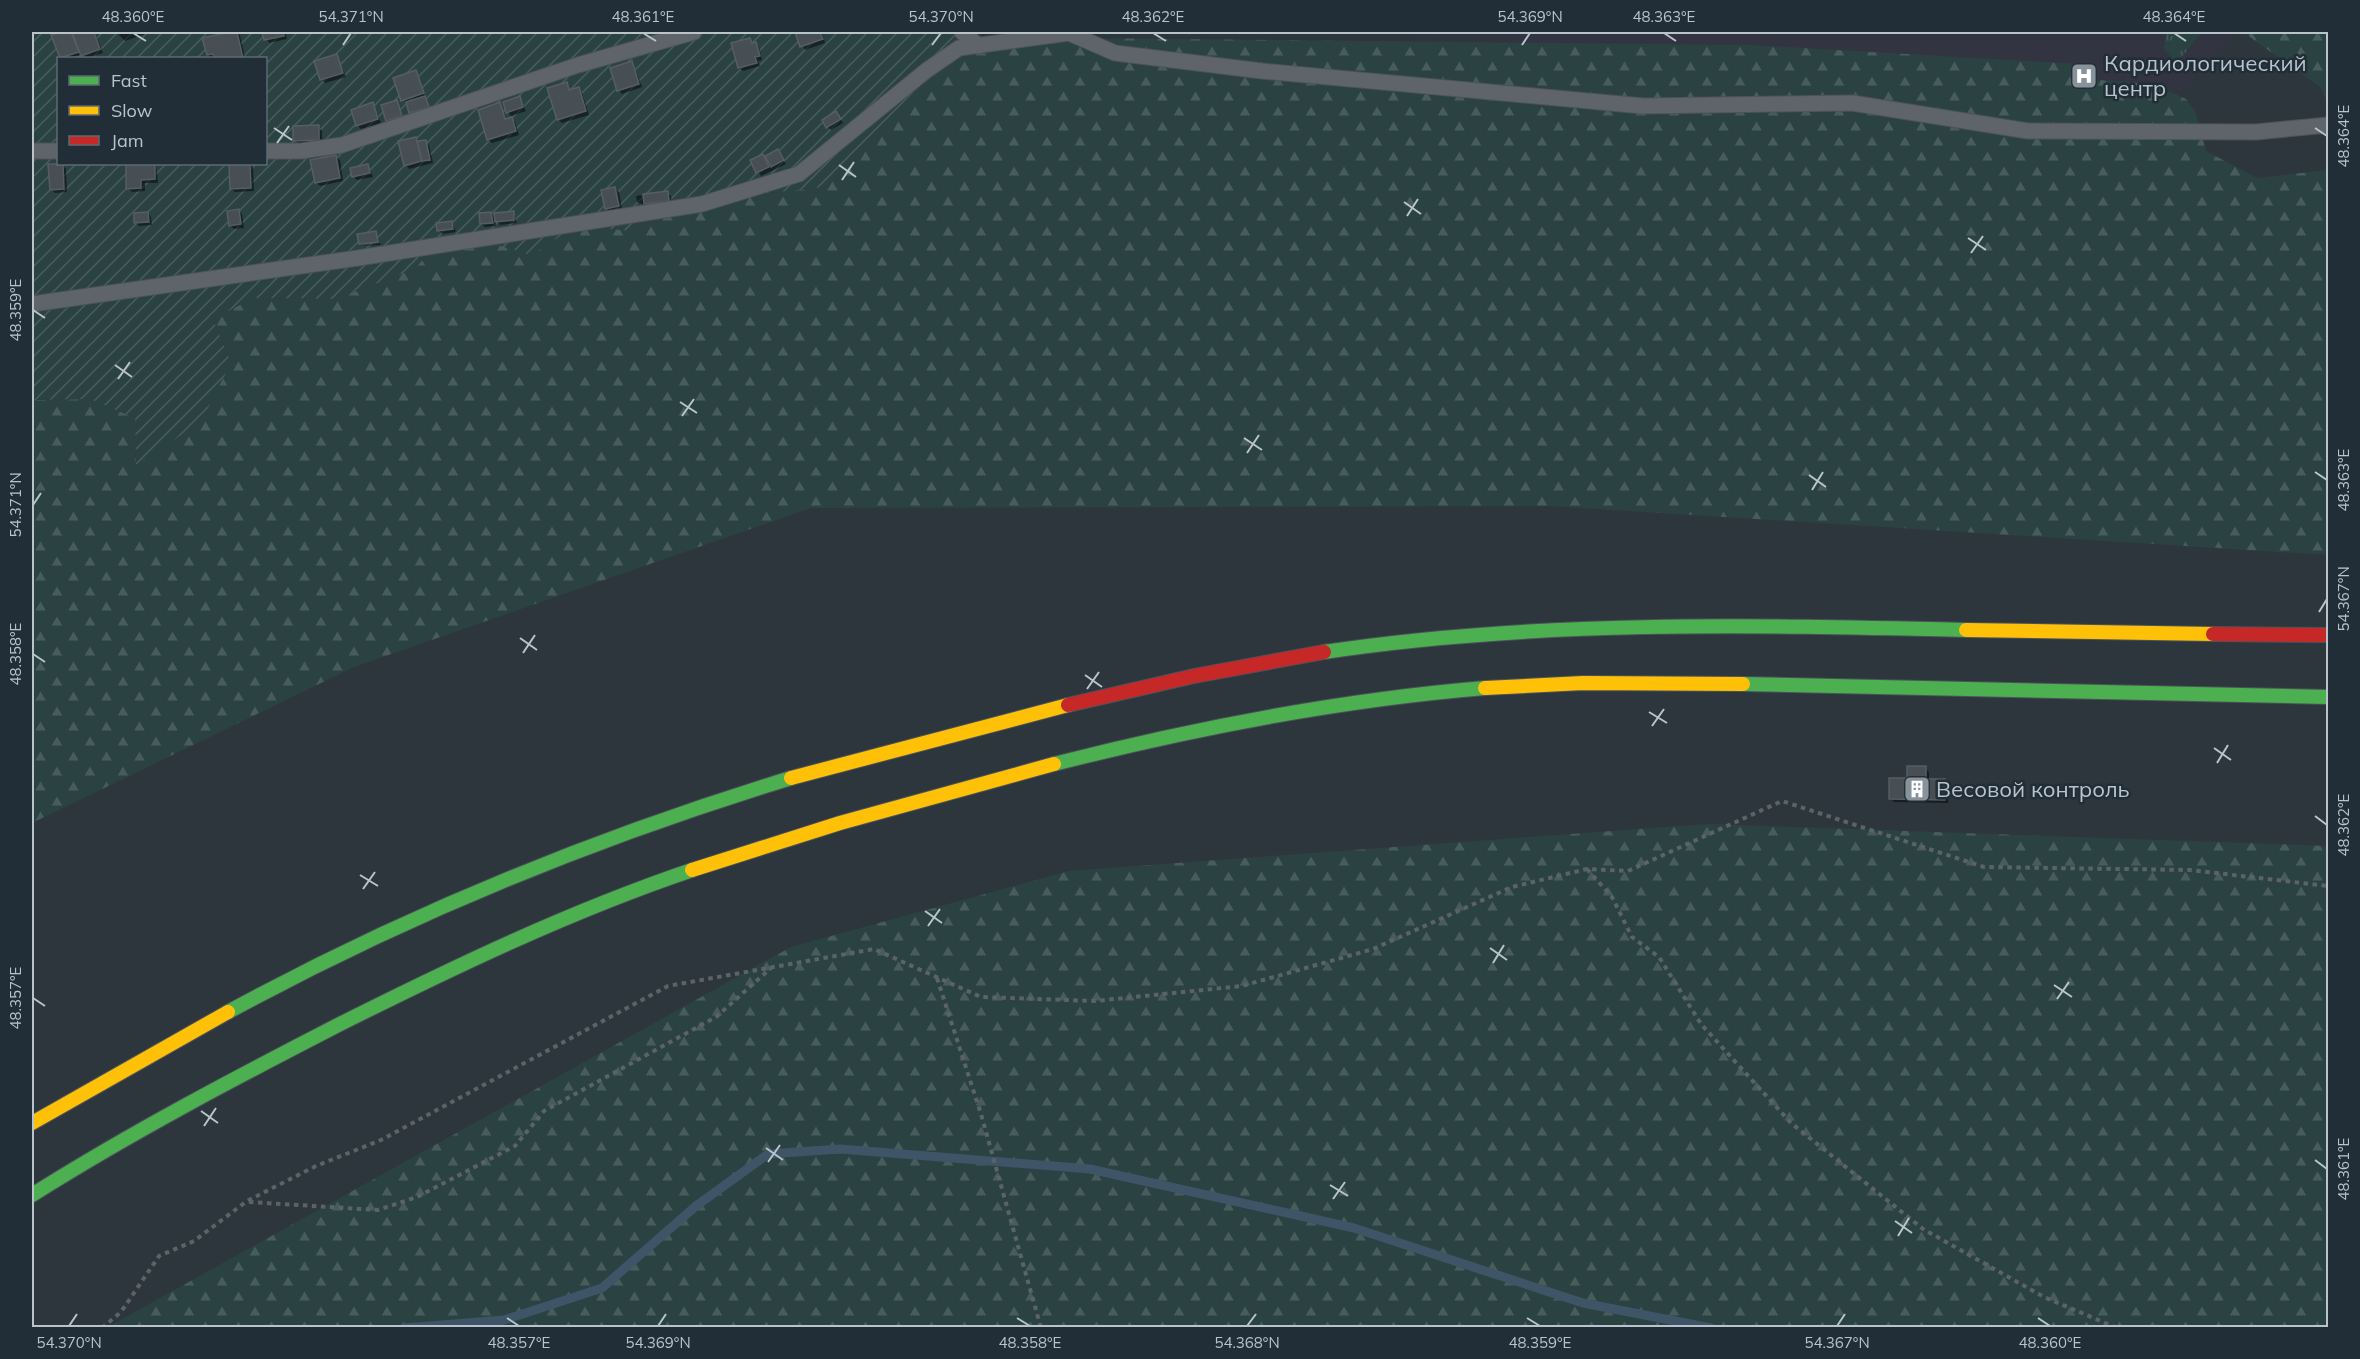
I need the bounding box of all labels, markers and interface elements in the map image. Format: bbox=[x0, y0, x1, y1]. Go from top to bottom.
text: 48.360°E bbox=[102, 7, 165, 26]
text: 54.371°N bbox=[318, 7, 384, 26]
text: 48.361°E bbox=[612, 7, 675, 26]
text: 54.370°N bbox=[908, 7, 974, 26]
text: 48.362°E bbox=[1122, 7, 1185, 26]
text: 54.369°N bbox=[1497, 7, 1563, 26]
text: 48.363°E bbox=[1633, 7, 1696, 26]
text: 48.364°E bbox=[2143, 7, 2206, 26]
place label: Кардиологический центр bbox=[2104, 49, 2307, 102]
legend bbox=[57, 57, 267, 165]
hospital icon: Кардиологический центр bbox=[2069, 61, 2099, 91]
text: Fast bbox=[111, 69, 147, 92]
text: Slow bbox=[111, 99, 153, 122]
text: 48.364°E bbox=[2334, 104, 2353, 167]
text: Jam bbox=[111, 129, 144, 152]
text: 48.359°E bbox=[6, 278, 25, 341]
text: 48.363°E bbox=[2334, 448, 2353, 511]
text: 54.371°N bbox=[6, 472, 25, 538]
text: 54.367°N bbox=[2334, 566, 2353, 632]
text: 48.358°E bbox=[6, 622, 25, 685]
building icon: Весовой контроль bbox=[1902, 774, 1932, 804]
place label: Весовой контроль bbox=[1936, 775, 2130, 803]
text: 48.362°E bbox=[2334, 793, 2353, 856]
text: 48.357°E bbox=[6, 966, 25, 1029]
text: 48.361°E bbox=[2334, 1137, 2353, 1200]
text: 54.370°N bbox=[36, 1333, 102, 1352]
text: 48.357°E bbox=[488, 1333, 551, 1352]
text: 54.369°N bbox=[625, 1333, 691, 1352]
text: 48.358°E bbox=[999, 1333, 1062, 1352]
text: 54.368°N bbox=[1214, 1333, 1280, 1352]
text: 48.359°E bbox=[1509, 1333, 1572, 1352]
text: 54.367°N bbox=[1804, 1333, 1870, 1352]
text: 48.360°E bbox=[2019, 1333, 2082, 1352]

